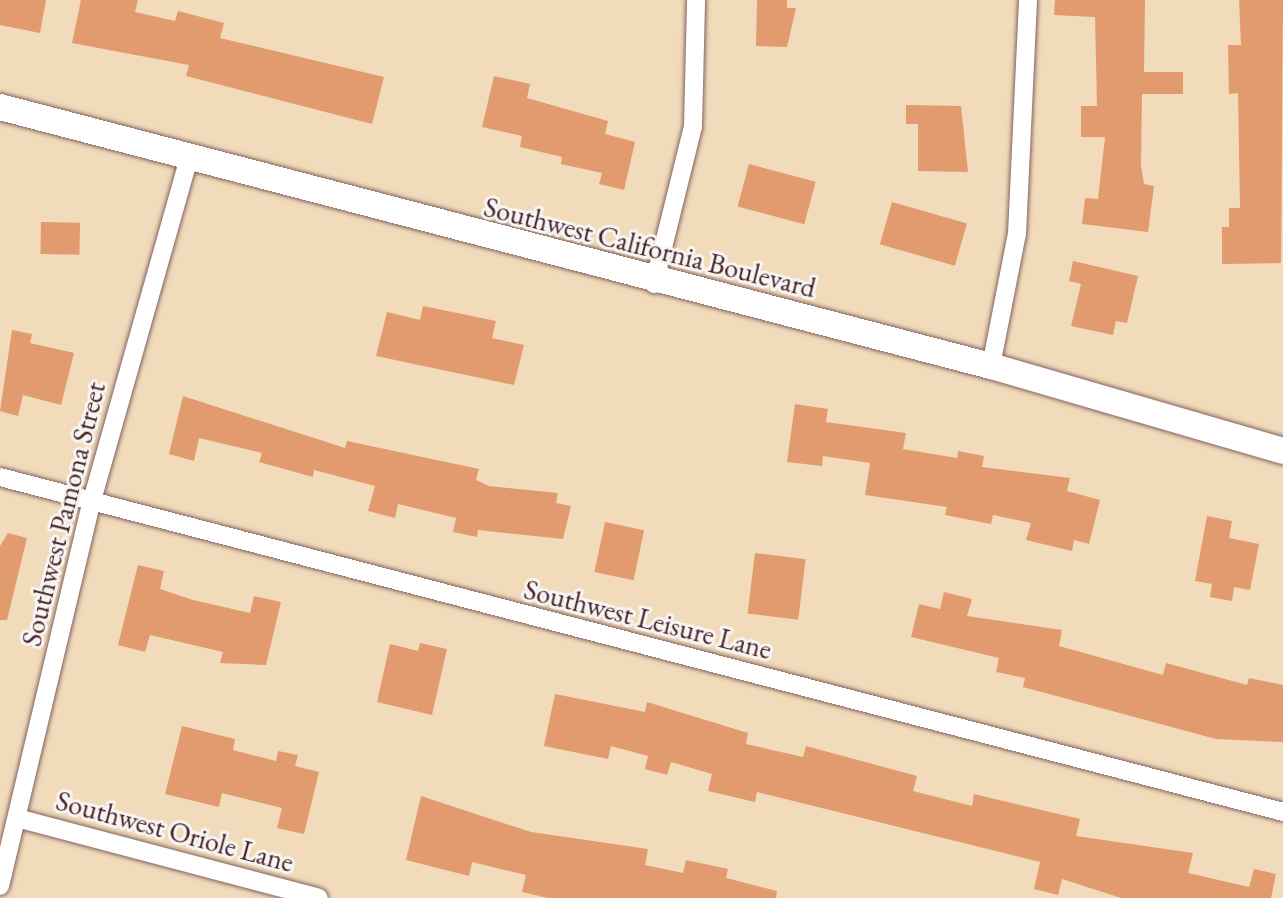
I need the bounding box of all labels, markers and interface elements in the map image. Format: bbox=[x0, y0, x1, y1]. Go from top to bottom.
street label: Southwest California Boulevard bbox=[481, 189, 819, 305]
street label: Southwest Pamona Street bbox=[14, 378, 112, 650]
street label: Southwest Leisure Lane bbox=[521, 572, 775, 666]
street label: Southwest Oriole Lane bbox=[53, 783, 297, 879]

